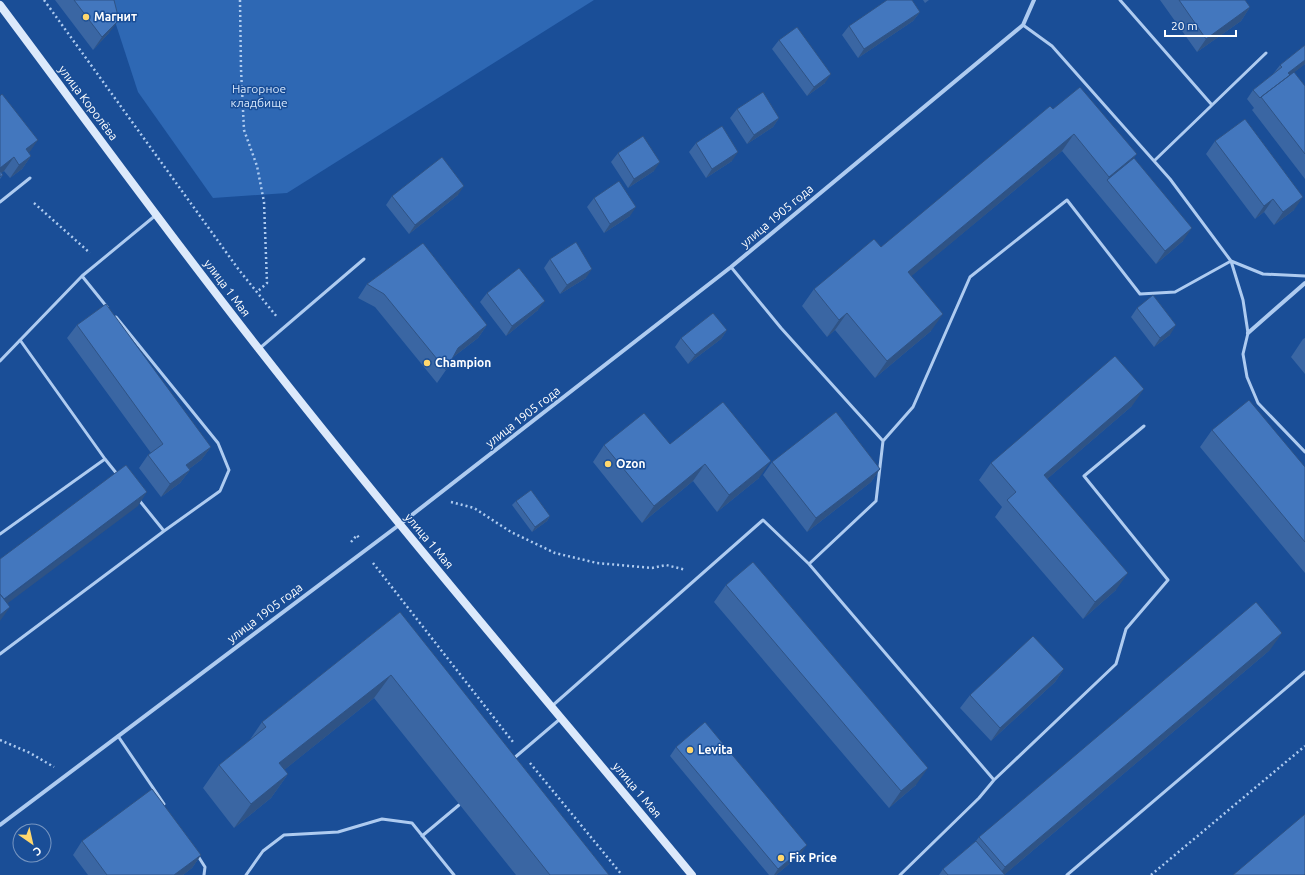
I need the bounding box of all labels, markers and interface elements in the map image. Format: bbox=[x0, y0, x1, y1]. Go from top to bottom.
place label: Магнит bbox=[94, 10, 137, 23]
marker: Магнит bbox=[81, 12, 91, 22]
scale bar bbox=[1165, 12, 1236, 38]
text: 20 m bbox=[1171, 19, 1198, 32]
street label: улица Королёва bbox=[56, 63, 121, 143]
park label: Нагорное кладбище bbox=[230, 82, 288, 109]
street label: улица 1905 года bbox=[738, 182, 816, 250]
street label: улица 1 Мая bbox=[202, 257, 253, 319]
place label: Champion bbox=[435, 356, 491, 369]
marker: Champion bbox=[422, 358, 432, 368]
street label: улица 1905 года bbox=[483, 384, 562, 450]
place label: Ozon bbox=[616, 457, 645, 470]
marker: Ozon bbox=[603, 459, 613, 469]
street label: улица 1 Мая bbox=[402, 510, 456, 571]
street label: улица 1905 года bbox=[225, 580, 305, 645]
place label: Levita bbox=[698, 743, 733, 756]
marker: Levita bbox=[685, 745, 695, 755]
street label: улица 1 Мая bbox=[610, 759, 664, 820]
north arrow bbox=[12, 823, 52, 863]
text: С bbox=[31, 844, 44, 858]
place label: Fix Price bbox=[789, 851, 837, 864]
marker: Fix Price bbox=[776, 853, 786, 863]

